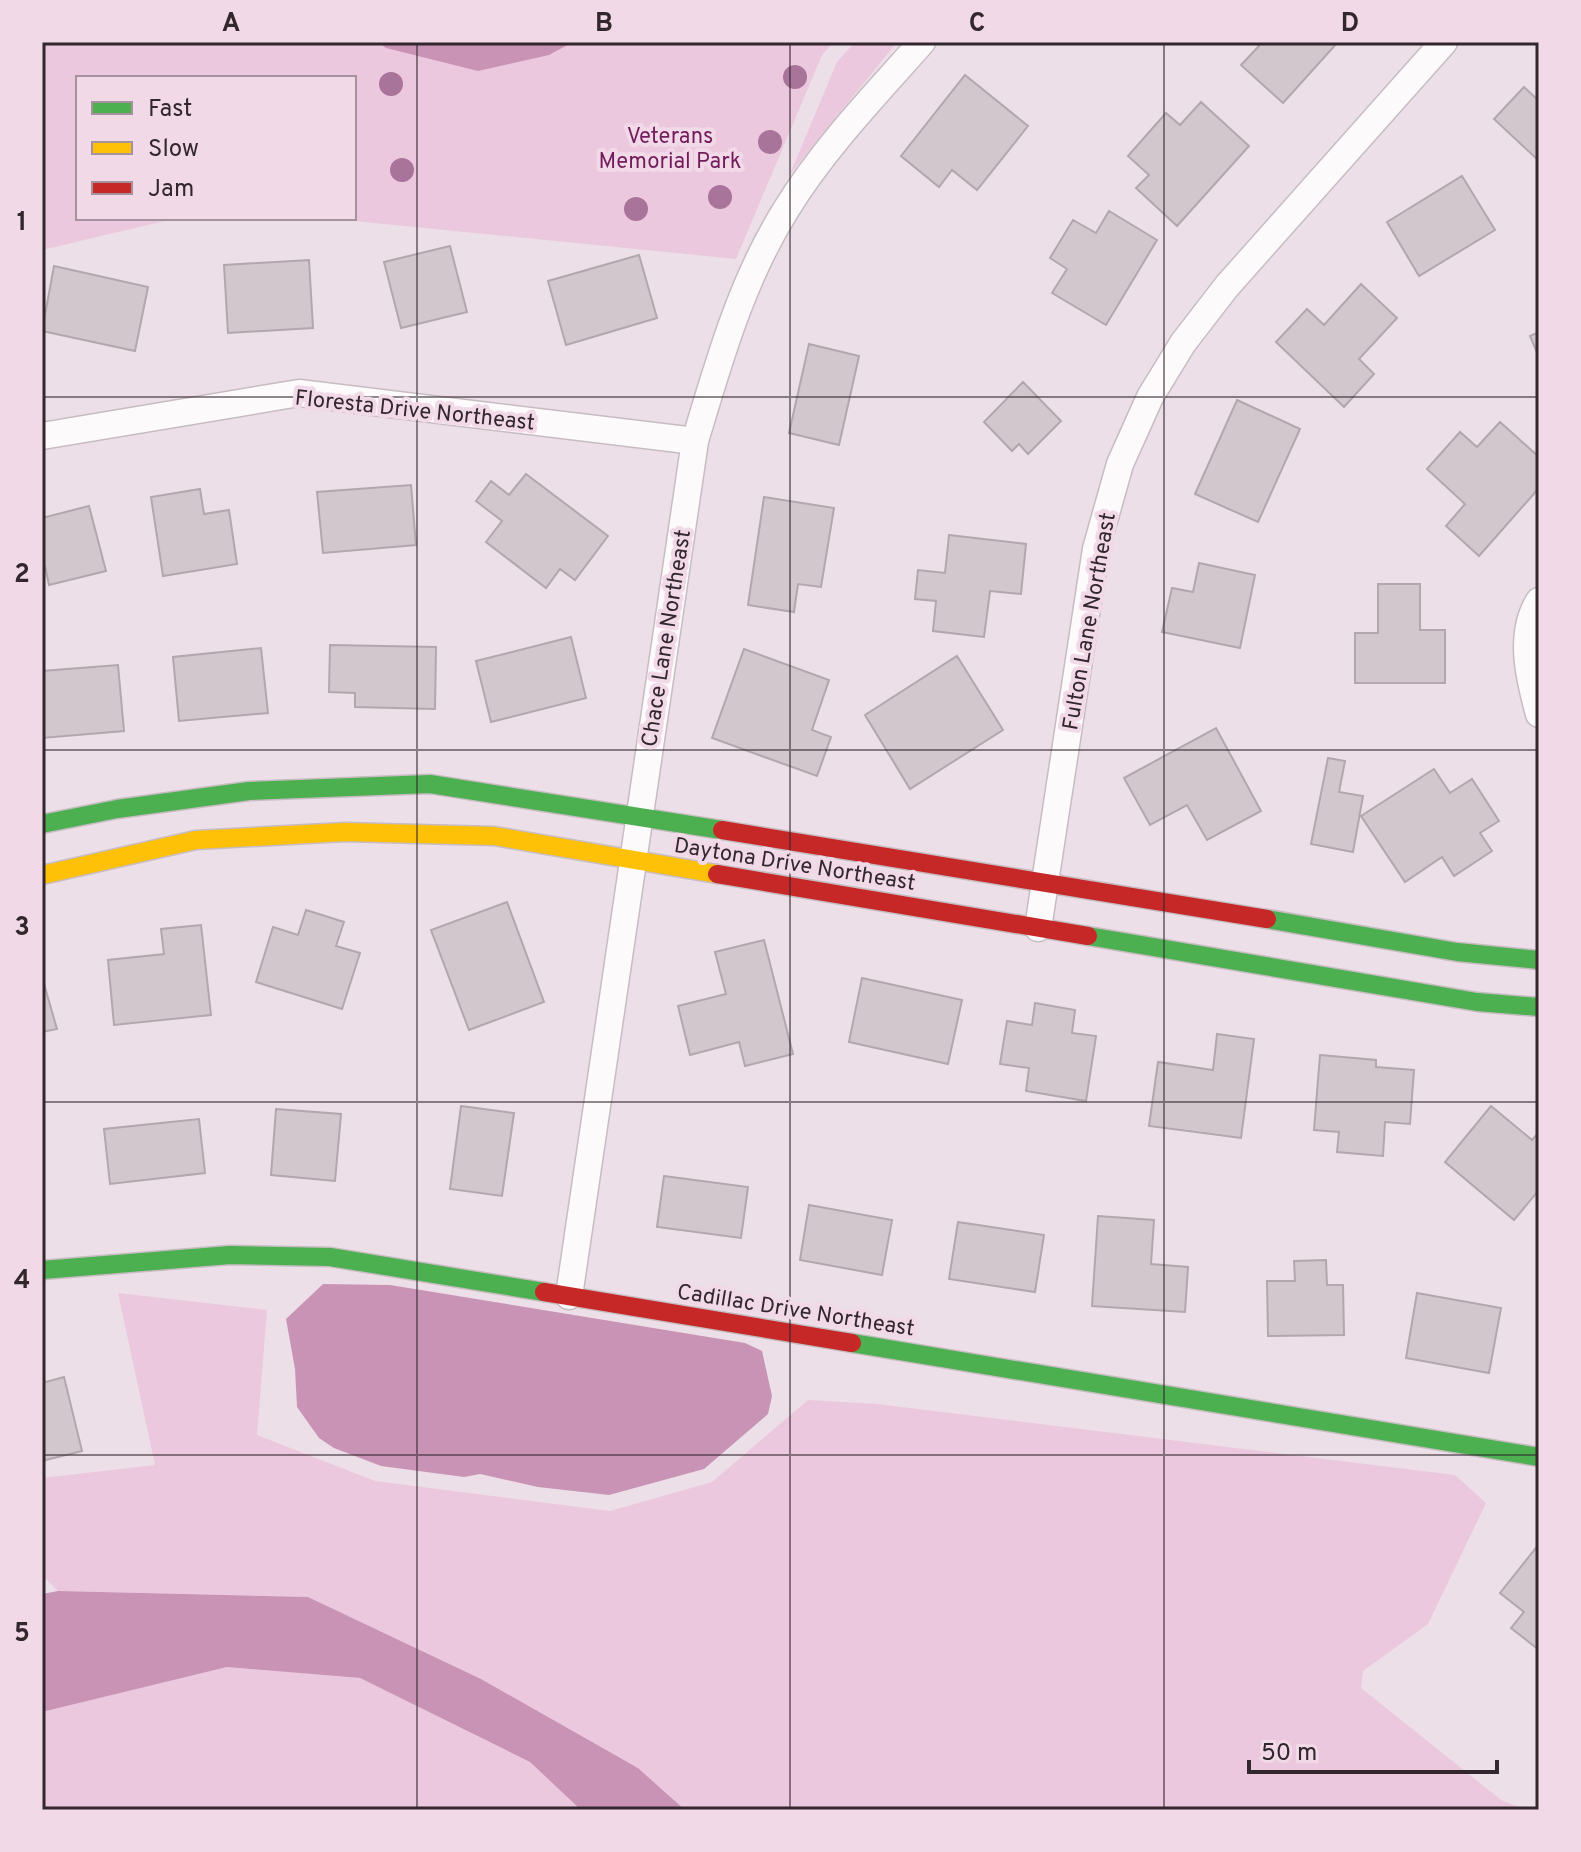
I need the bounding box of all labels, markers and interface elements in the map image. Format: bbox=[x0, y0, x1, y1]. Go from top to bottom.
text: A bbox=[222, 8, 240, 41]
text: B bbox=[595, 8, 613, 41]
text: C bbox=[969, 8, 985, 41]
text: D bbox=[1341, 8, 1359, 41]
legend bbox=[76, 76, 356, 220]
text: Fast bbox=[148, 95, 192, 125]
park label: Veterans Memorial Park bbox=[599, 124, 741, 176]
text: Slow bbox=[148, 135, 199, 165]
text: Jam bbox=[148, 175, 194, 205]
text: 1 bbox=[17, 207, 27, 240]
street label: Floresta Drive Northeast bbox=[293, 385, 536, 438]
street label: Fulton Lane Northeast bbox=[1058, 511, 1123, 732]
street label: Chace Lane Northeast bbox=[637, 528, 698, 749]
text: 2 bbox=[14, 559, 30, 592]
street label: Daytona Drive Northeast bbox=[672, 833, 917, 898]
text: 3 bbox=[14, 912, 30, 945]
text: 4 bbox=[14, 1265, 30, 1298]
street label: Cadillac Drive Northeast bbox=[675, 1279, 916, 1344]
text: 5 bbox=[14, 1618, 30, 1651]
scale bar bbox=[1249, 1724, 1497, 1774]
text: 50 m bbox=[1261, 1739, 1317, 1769]

